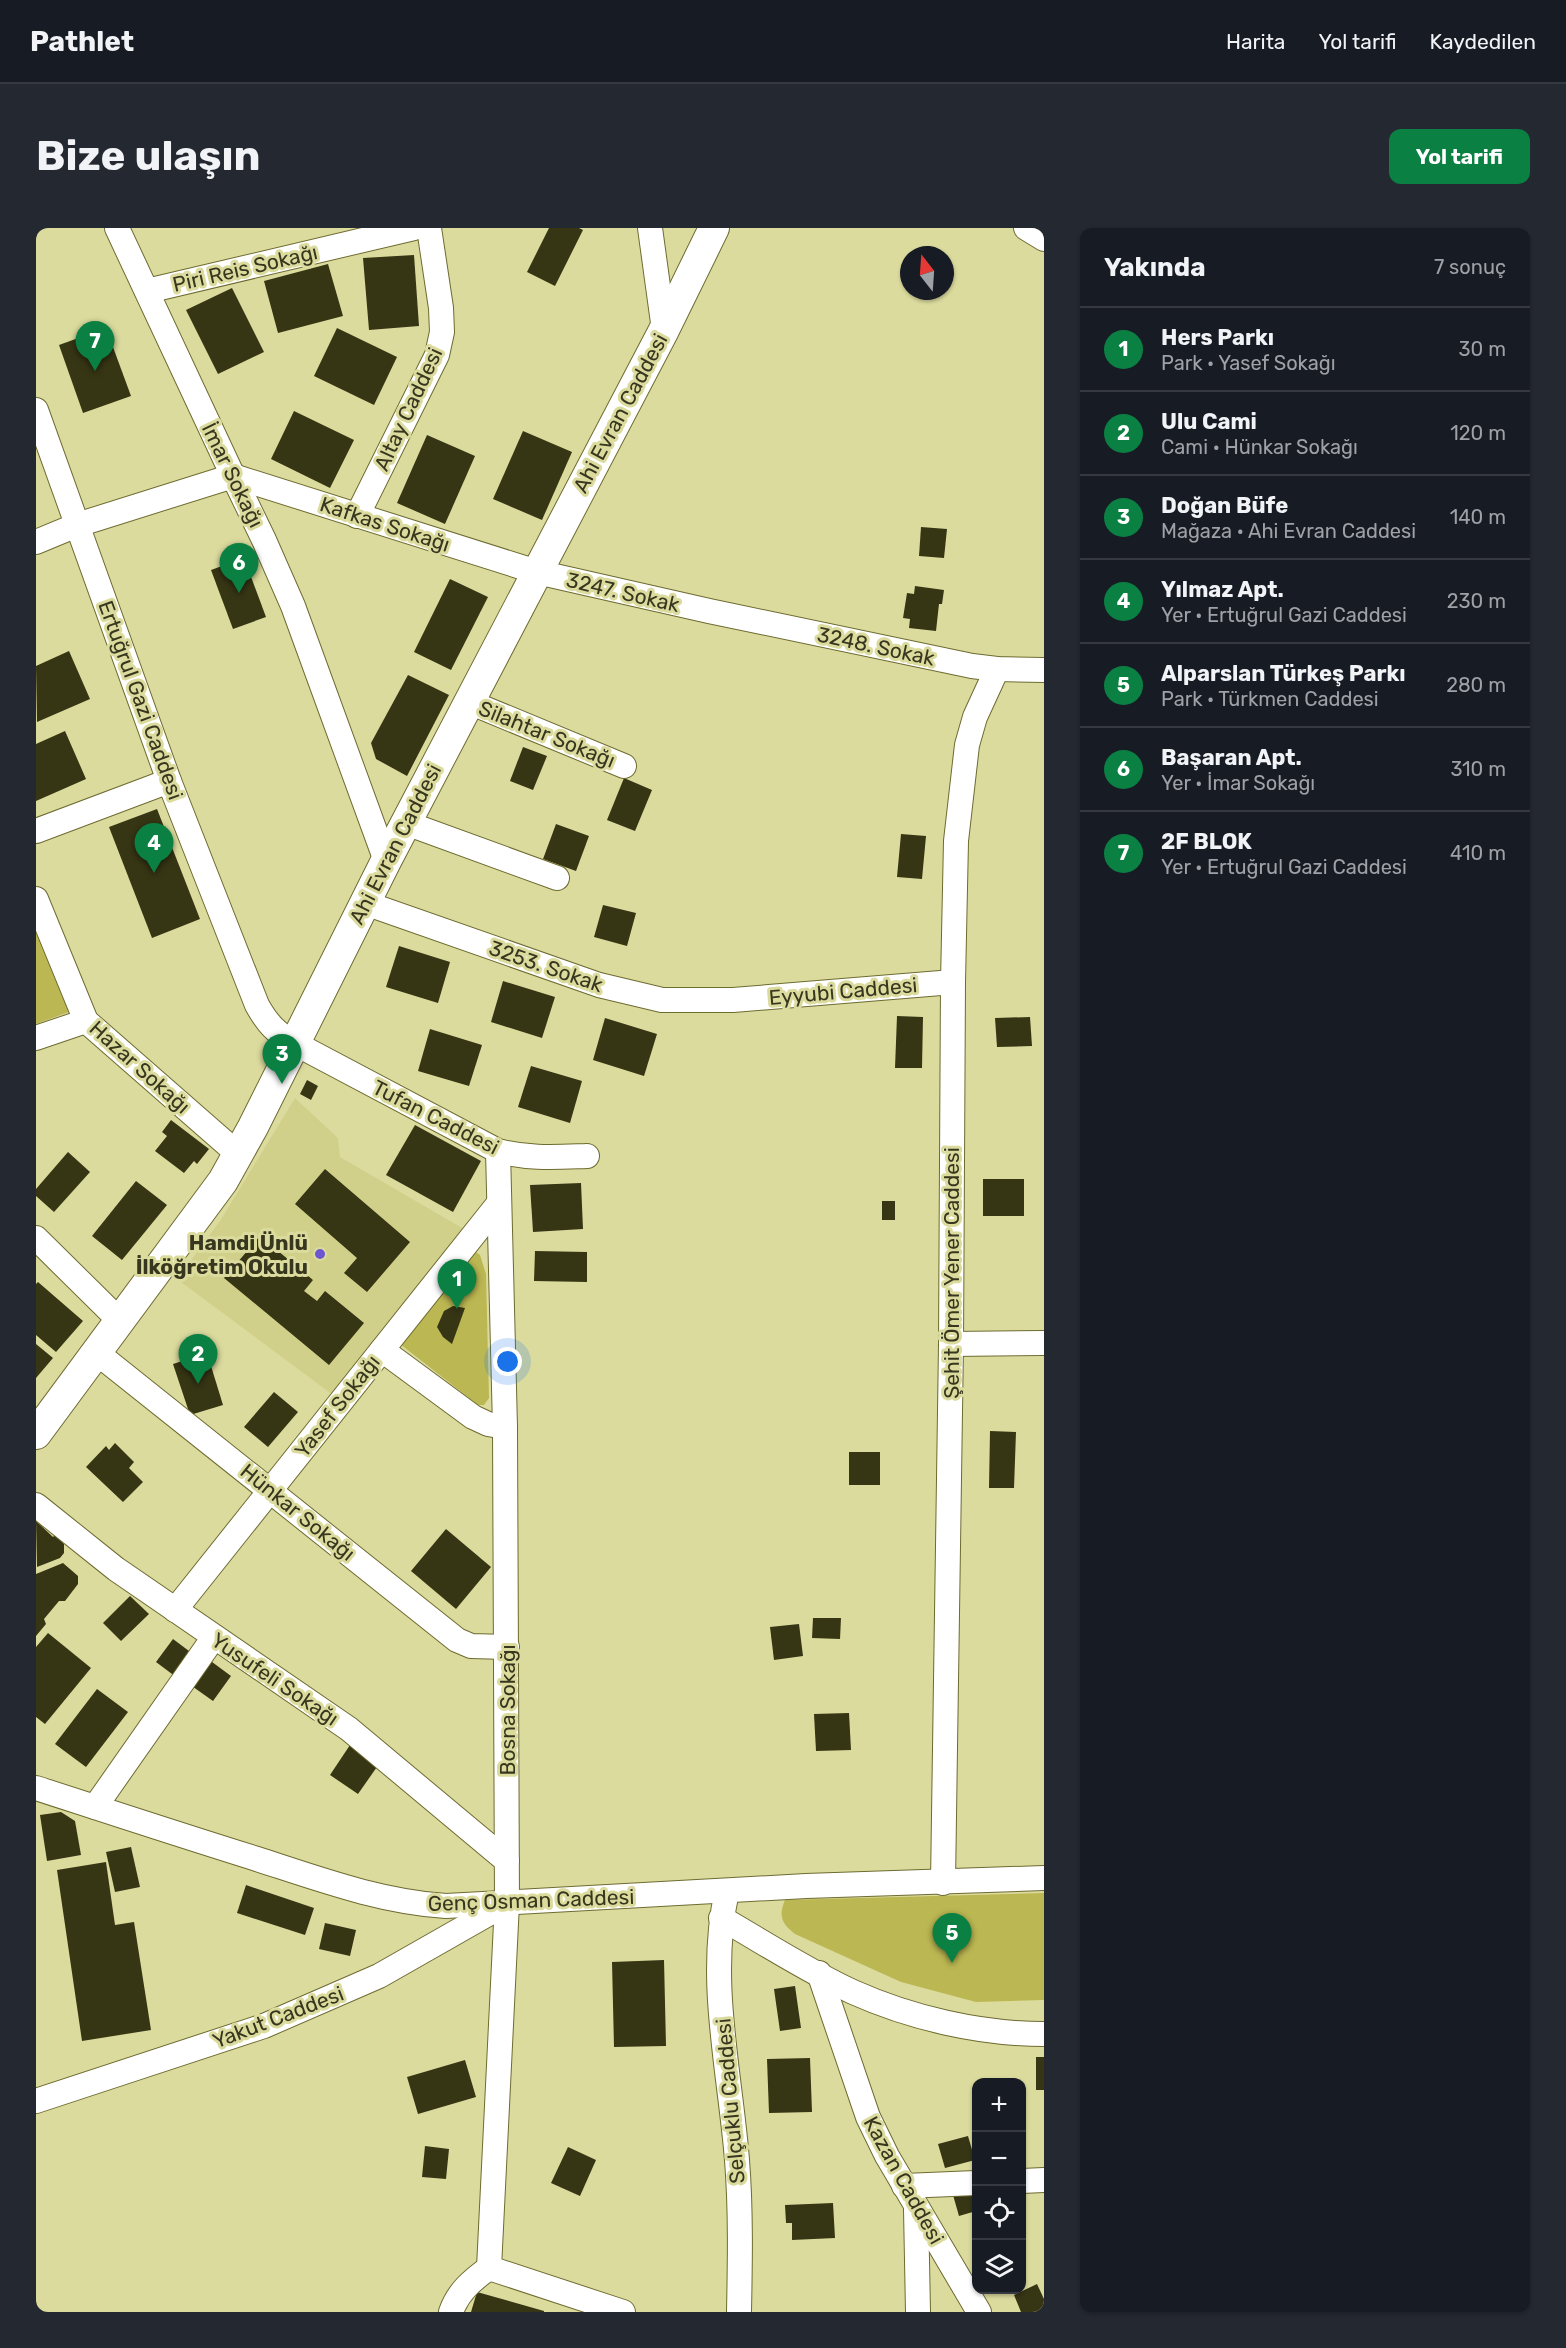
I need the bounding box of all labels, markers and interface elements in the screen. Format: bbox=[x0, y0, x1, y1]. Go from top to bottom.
text: Pathlet bbox=[30, 25, 134, 58]
text: Harita bbox=[1226, 29, 1285, 54]
text: Yol tarifi bbox=[1318, 29, 1397, 54]
text: Kaydedilen bbox=[1430, 29, 1536, 54]
button: Yol tarifi bbox=[1389, 129, 1530, 184]
text: Bize ulaşın bbox=[36, 131, 260, 181]
street label: Piri Reis Sokağı bbox=[170, 239, 320, 297]
north arrow bbox=[900, 246, 954, 300]
text: Yakında bbox=[1104, 252, 1206, 283]
text: 7 sonuç bbox=[1434, 255, 1506, 279]
pin: 7 bbox=[76, 322, 114, 371]
text: Hers Parkı bbox=[1161, 324, 1274, 351]
street label: Ahi Evran Caddesi bbox=[568, 329, 672, 497]
text: 1 bbox=[1119, 337, 1128, 361]
text: 30 m bbox=[1459, 337, 1506, 361]
street label: Altay Caddesi bbox=[369, 343, 447, 475]
text: Park · Yasef Sokağı bbox=[1161, 351, 1336, 375]
text: Ulu Cami bbox=[1161, 408, 1257, 435]
street label: İmar Sokağı bbox=[197, 418, 269, 532]
text: 2 bbox=[1117, 421, 1130, 445]
text: 120 m bbox=[1450, 421, 1506, 445]
text: Cami · Hünkar Sokağı bbox=[1161, 435, 1358, 459]
street label: Kafkas Sokağı bbox=[317, 491, 453, 557]
text: Doğan Büfe bbox=[1161, 492, 1288, 519]
text: 3 bbox=[1117, 505, 1130, 529]
text: 140 m bbox=[1450, 505, 1506, 529]
text: Mağaza · Ahi Evran Caddesi bbox=[1161, 519, 1416, 543]
pin: 6 bbox=[220, 544, 258, 593]
street label: 3247. Sokak bbox=[564, 567, 682, 617]
text: Yılmaz Apt. bbox=[1161, 576, 1284, 603]
text: 4 bbox=[1117, 589, 1130, 613]
text: 230 m bbox=[1447, 589, 1506, 613]
street label: Ertuğrul Gazi Caddesi bbox=[93, 597, 189, 803]
text: Yer · Ertuğrul Gazi Caddesi bbox=[1161, 603, 1407, 627]
street label: 3248. Sokak bbox=[815, 621, 937, 671]
text: Alparslan Türkeş Parkı bbox=[1161, 660, 1406, 687]
text: 5 bbox=[1117, 673, 1130, 697]
text: 280 m bbox=[1446, 673, 1506, 697]
text: Park · Türkmen Caddesi bbox=[1161, 687, 1379, 711]
street label: Silahtar Sokağı bbox=[475, 695, 619, 773]
text: Başaran Apt. bbox=[1161, 744, 1302, 771]
text: 6 bbox=[1117, 757, 1130, 781]
text: 310 m bbox=[1450, 757, 1506, 781]
street label: Ahi Evran Caddesi bbox=[344, 760, 446, 928]
text: Yer · İmar Sokağı bbox=[1161, 771, 1315, 795]
pin: 4 bbox=[134, 824, 174, 873]
text: 2F BLOK bbox=[1161, 828, 1252, 855]
text: 7 bbox=[1118, 841, 1129, 865]
text: 410 m bbox=[1450, 841, 1506, 865]
text: Yer · Ertuğrul Gazi Caddesi bbox=[1161, 855, 1407, 879]
street label: 3253. Sokak bbox=[486, 935, 606, 997]
street label: Eyyubi Caddesi bbox=[768, 972, 918, 1010]
street label: Hazar Sokağı bbox=[85, 1015, 195, 1119]
pin: 3 bbox=[262, 1034, 302, 1084]
street label: Tufan Caddesi bbox=[369, 1074, 503, 1160]
street label: Şehit Ömer Yener Caddesi bbox=[939, 1147, 964, 1399]
place label: Hamdi Ünlü İlköğretim Okulu bbox=[136, 1230, 308, 1279]
marker: Hamdi Ünlü İlköğretim Okulu bbox=[313, 1247, 327, 1261]
pin: 1 bbox=[438, 1260, 476, 1309]
pin: 2 bbox=[178, 1334, 218, 1384]
your location bbox=[493, 1347, 522, 1376]
street label: Yasef Sokağı bbox=[289, 1350, 385, 1462]
street label: Hünkar Sokağı bbox=[236, 1458, 360, 1566]
street label: Yusufeli Sokağı bbox=[207, 1627, 343, 1731]
street label: Bosna Sokağı bbox=[495, 1644, 520, 1776]
street label: Genç Osman Caddesi bbox=[427, 1884, 635, 1916]
pin: 5 bbox=[932, 1914, 972, 1963]
street label: Yakut Caddesi bbox=[209, 1981, 347, 2053]
street label: Selçuklu Caddesi bbox=[710, 2017, 750, 2185]
map controls bbox=[972, 2078, 1026, 2294]
button: + bbox=[972, 2078, 1026, 2132]
street label: Kazan Caddesi bbox=[859, 2112, 949, 2248]
button: − bbox=[972, 2132, 1026, 2186]
button: locate bbox=[972, 2186, 1026, 2240]
button: layers bbox=[972, 2240, 1026, 2294]

